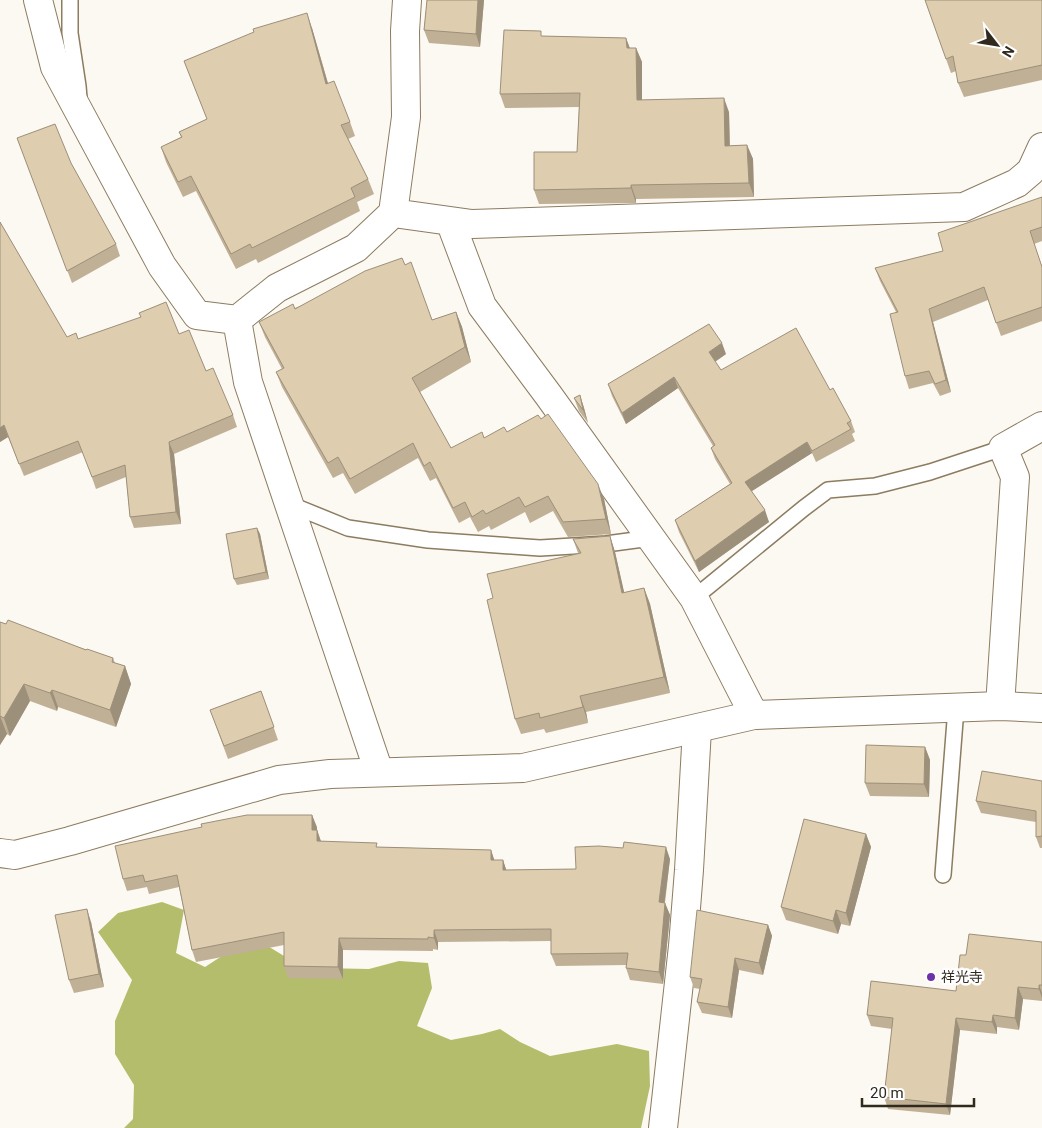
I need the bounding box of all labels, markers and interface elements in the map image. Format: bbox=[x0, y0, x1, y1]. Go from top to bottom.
north arrow bbox=[972, 20, 1022, 70]
text: N bbox=[999, 43, 1018, 60]
place label: 祥光寺 bbox=[941, 969, 983, 985]
marker: 祥光寺 bbox=[925, 971, 937, 983]
scale bar bbox=[862, 1076, 974, 1108]
text: 20 m bbox=[870, 1084, 904, 1102]

